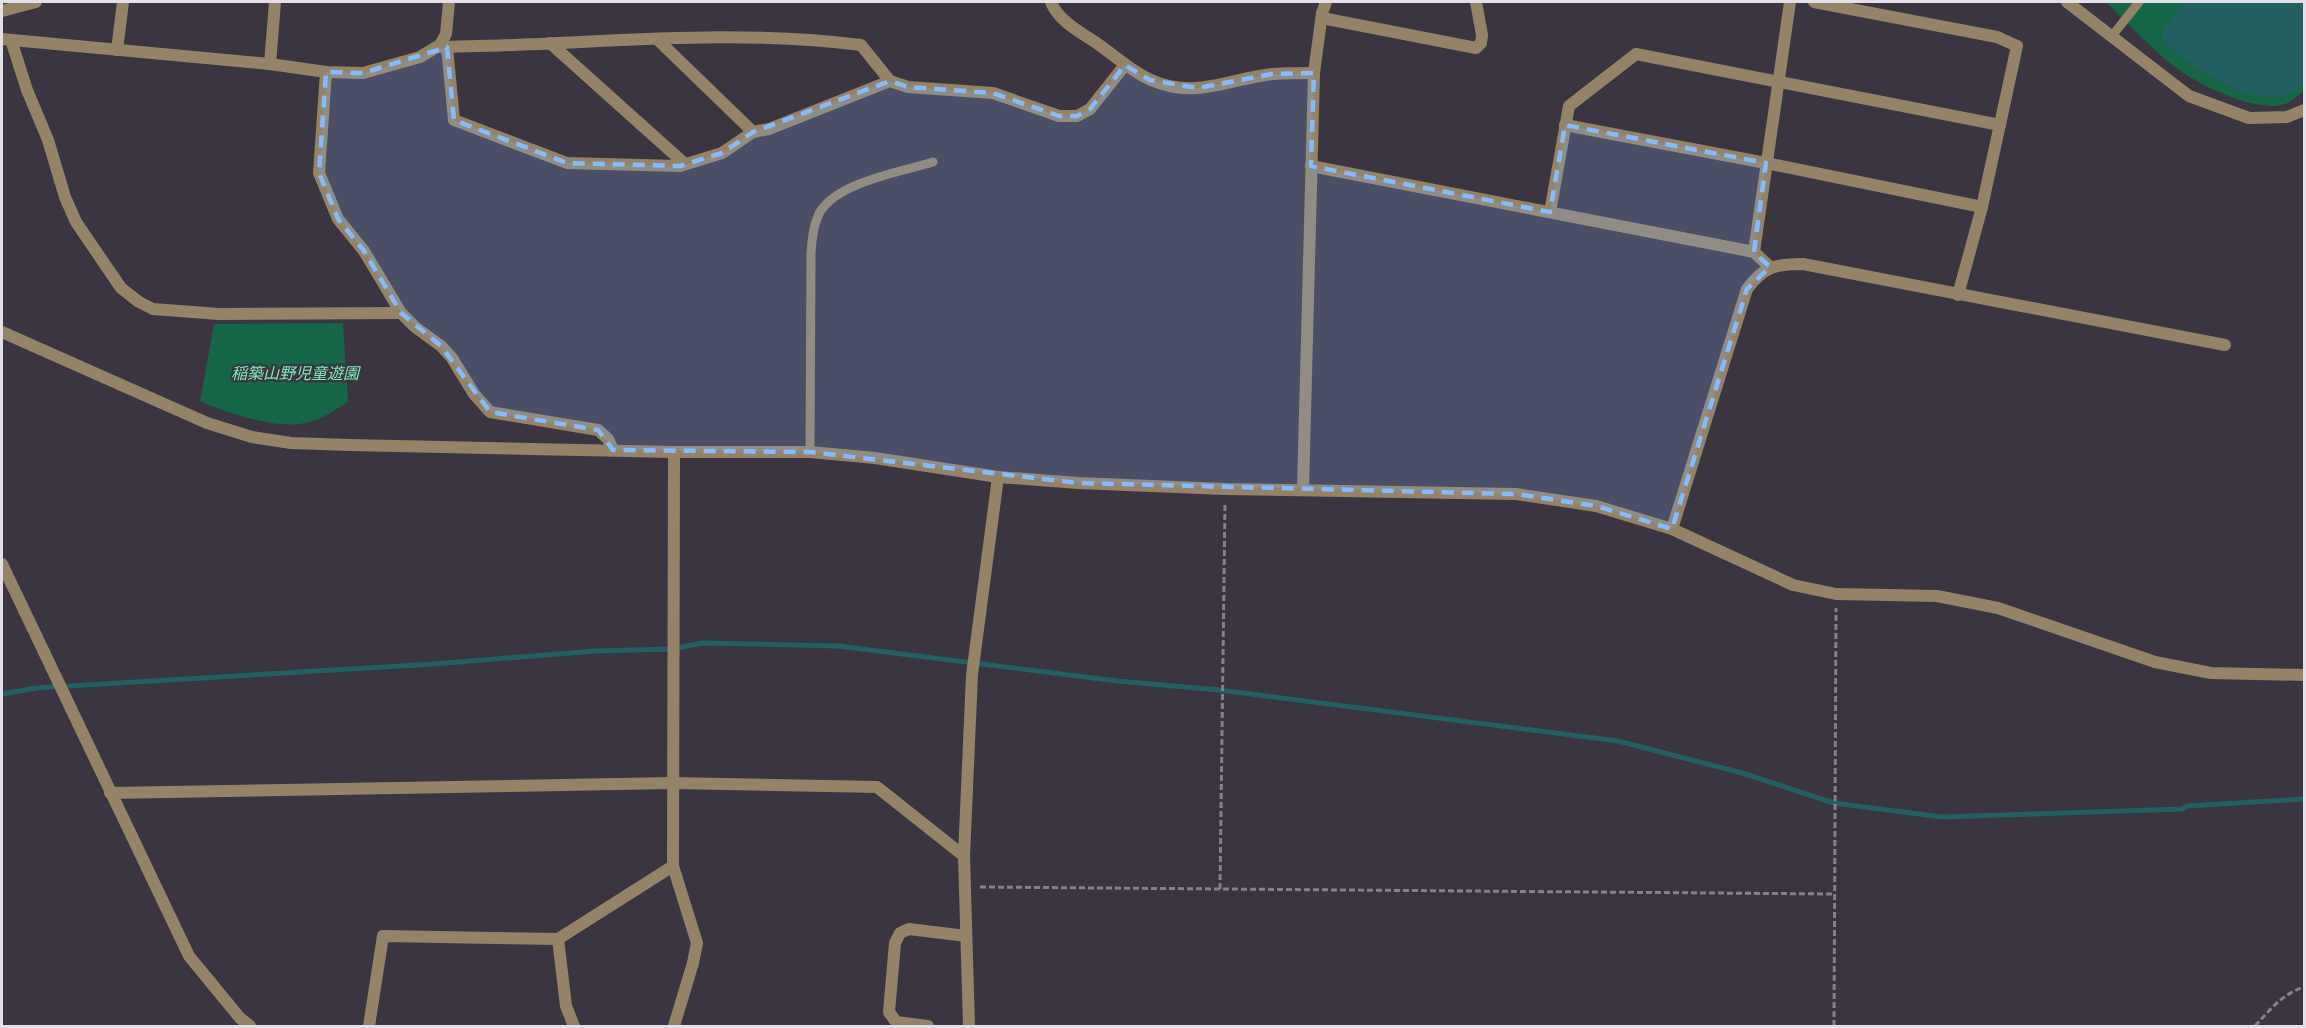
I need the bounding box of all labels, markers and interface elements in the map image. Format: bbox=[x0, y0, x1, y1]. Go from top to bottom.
park label: 稲築山野児童遊園 bbox=[231, 363, 361, 383]

